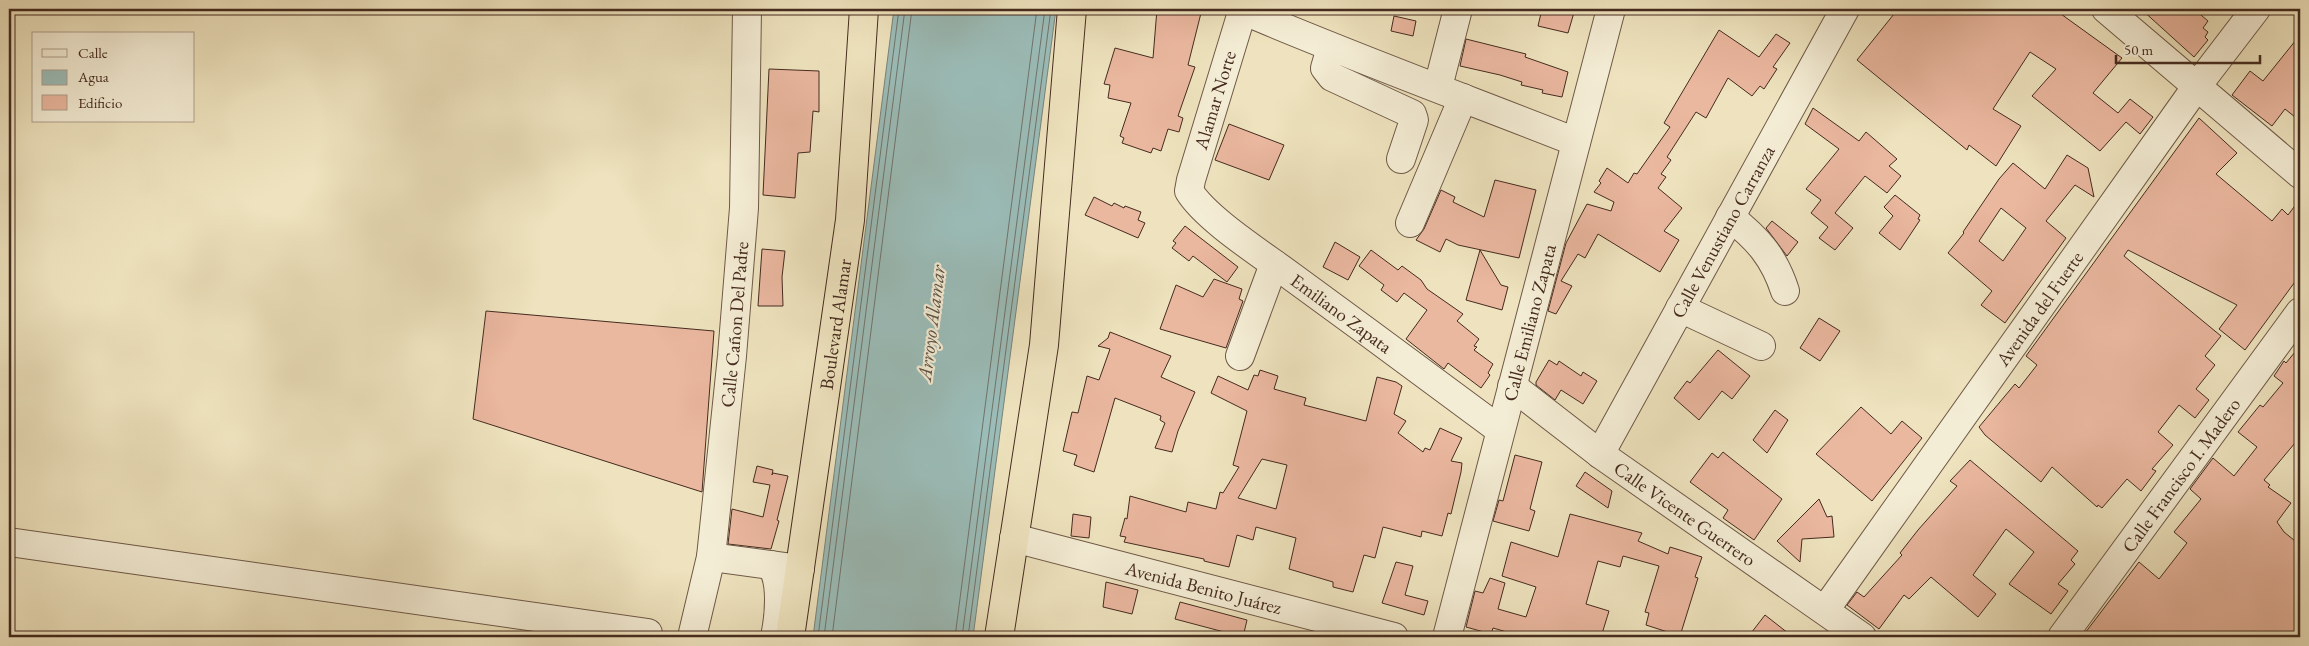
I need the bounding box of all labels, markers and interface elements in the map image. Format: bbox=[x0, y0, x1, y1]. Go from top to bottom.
legend bbox=[32, 32, 195, 122]
scale bar bbox=[2116, 32, 2260, 64]
text: 50 m bbox=[2124, 40, 2153, 59]
text: Calle bbox=[78, 43, 108, 62]
street label: Alamar Norte bbox=[1188, 48, 1242, 153]
text: Agua bbox=[77, 67, 109, 86]
text: Edificio bbox=[78, 93, 122, 112]
street label: Calle Venustiano Carranza bbox=[1665, 140, 1780, 322]
street label: Calle Cañon Del Padre bbox=[714, 240, 754, 409]
street label: Calle Emiliano Zapata bbox=[1497, 241, 1562, 404]
street label: Avenida del Fuerte bbox=[1989, 246, 2089, 371]
street label: Boulevard Alamar bbox=[813, 256, 857, 391]
water label: Arroyo Alamar bbox=[911, 262, 951, 384]
street label: Emiliano Zapata bbox=[1286, 268, 1398, 359]
street label: Calle Francisco I. Madero bbox=[2116, 392, 2246, 557]
street label: Calle Vicente Guerrero bbox=[1609, 455, 1761, 572]
street label: Avenida Benito Juárez bbox=[1122, 555, 1285, 620]

